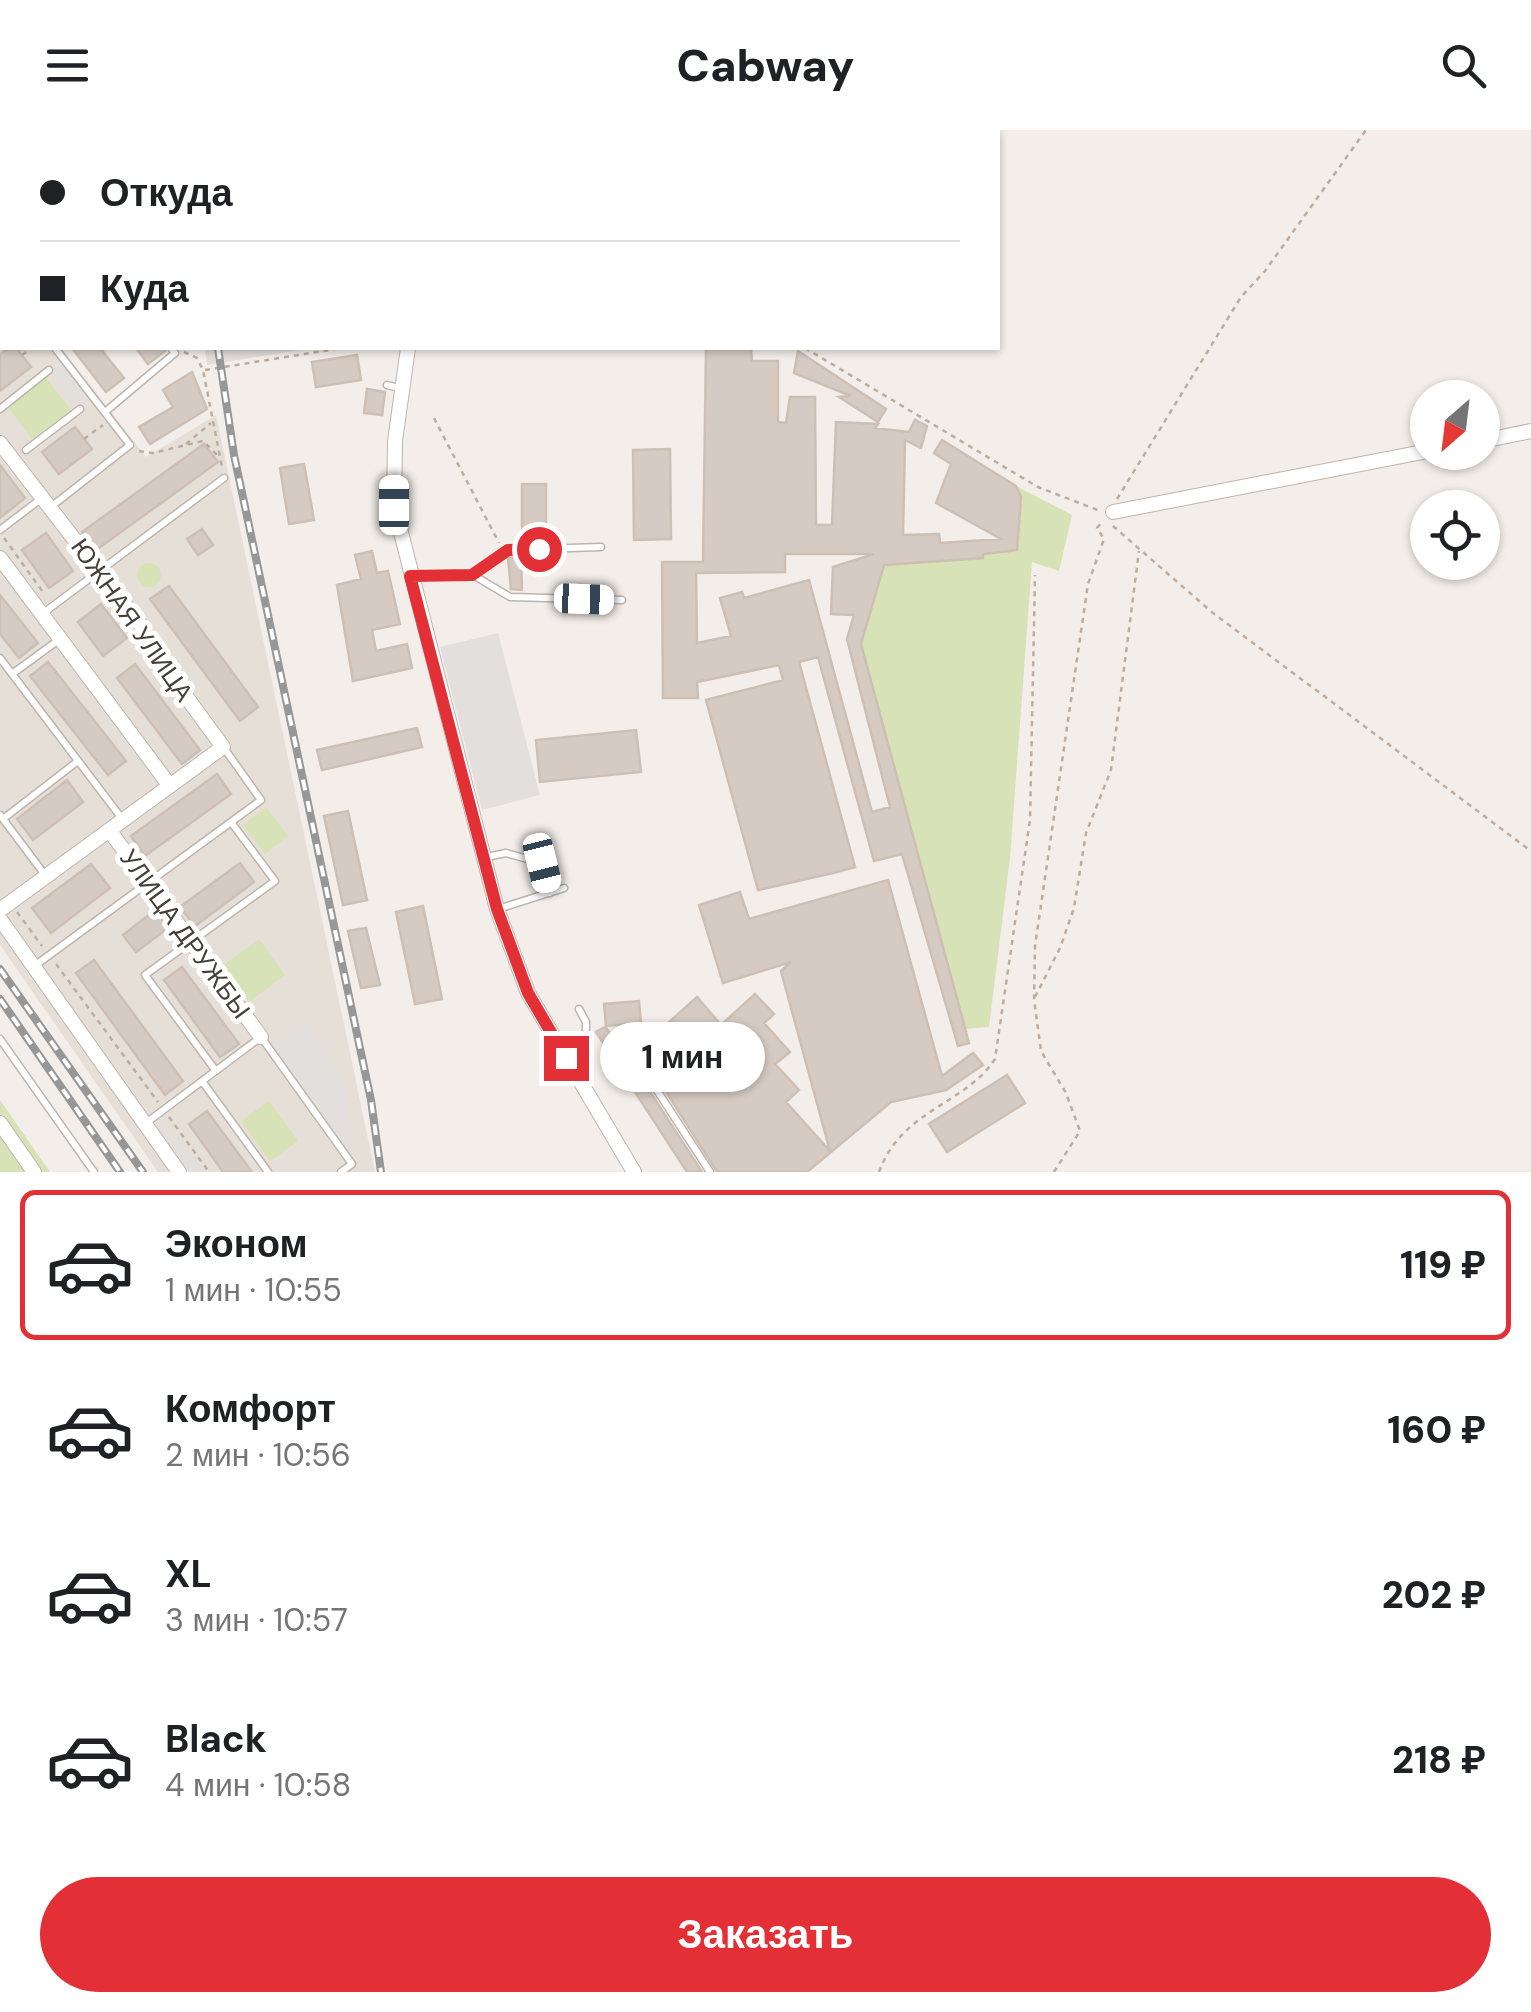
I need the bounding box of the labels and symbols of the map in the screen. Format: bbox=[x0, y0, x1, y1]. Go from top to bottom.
north arrow bbox=[1410, 380, 1500, 470]
car bbox=[379, 475, 409, 535]
route start bbox=[517, 527, 562, 572]
street label: ЮЖНАЯ УЛИЦА bbox=[63, 532, 201, 708]
car bbox=[553, 583, 615, 615]
car bbox=[520, 830, 564, 896]
street label: УЛИЦА ДРУЖБЫ bbox=[112, 843, 258, 1025]
callout: 1 мин bbox=[601, 1023, 766, 1093]
route end bbox=[544, 1036, 589, 1081]

